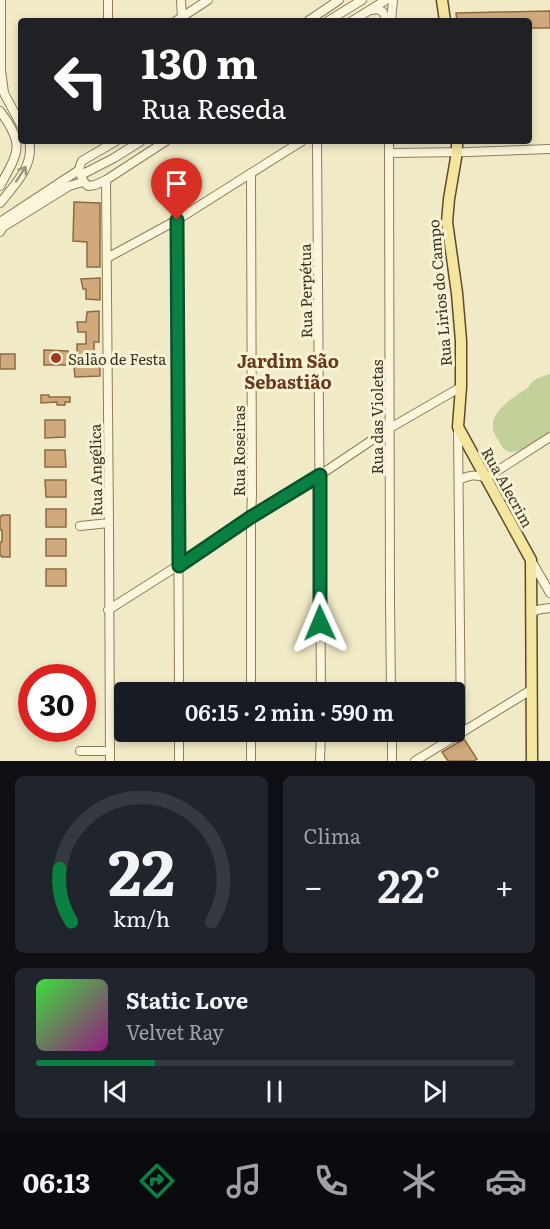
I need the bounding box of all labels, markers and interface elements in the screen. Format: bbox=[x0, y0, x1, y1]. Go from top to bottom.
text: 130 m bbox=[141, 30, 258, 92]
icon: left bbox=[42, 42, 120, 120]
text: Rua Reseda bbox=[141, 87, 286, 127]
pin bbox=[151, 158, 202, 220]
one-way arrow bbox=[15, 167, 27, 183]
icon: arrive bbox=[160, 167, 193, 200]
street label: Rua Lirios do Campo bbox=[421, 218, 457, 367]
street label: Rua Perpétua bbox=[293, 242, 317, 339]
place label: Salão de Festa bbox=[68, 347, 167, 370]
district label: Jardim São Sebastião bbox=[237, 347, 339, 395]
marker: Salão de Festa bbox=[49, 351, 63, 365]
street label: Rua das Violetas bbox=[365, 359, 388, 475]
street label: Rua Roseiras bbox=[227, 405, 250, 497]
street label: Rua Angélica bbox=[83, 423, 107, 517]
street label: Rua Alecrim bbox=[476, 443, 540, 532]
position arrow bbox=[288, 591, 352, 655]
speed limit sign: 30 bbox=[18, 664, 96, 742]
text: 06:15 · 2 min · 590 m bbox=[185, 695, 394, 728]
text: Clima bbox=[304, 820, 361, 850]
text: 22 bbox=[108, 823, 175, 915]
text: 22° bbox=[377, 850, 440, 917]
text: − bbox=[304, 860, 323, 909]
text: + bbox=[495, 860, 514, 909]
text: km/h bbox=[113, 902, 170, 934]
text: Static Love bbox=[126, 983, 248, 1016]
text: Velvet Ray bbox=[126, 1016, 224, 1046]
icon: previous bbox=[99, 1075, 132, 1108]
icon: pause bbox=[258, 1075, 291, 1108]
icon: next bbox=[418, 1075, 451, 1108]
icon: directions bbox=[136, 1160, 178, 1202]
icon: music bbox=[223, 1160, 265, 1202]
icon: phone bbox=[310, 1160, 352, 1202]
icon: climate bbox=[398, 1160, 440, 1202]
icon: car bbox=[485, 1160, 527, 1202]
text: 06:13 bbox=[23, 1161, 90, 1201]

